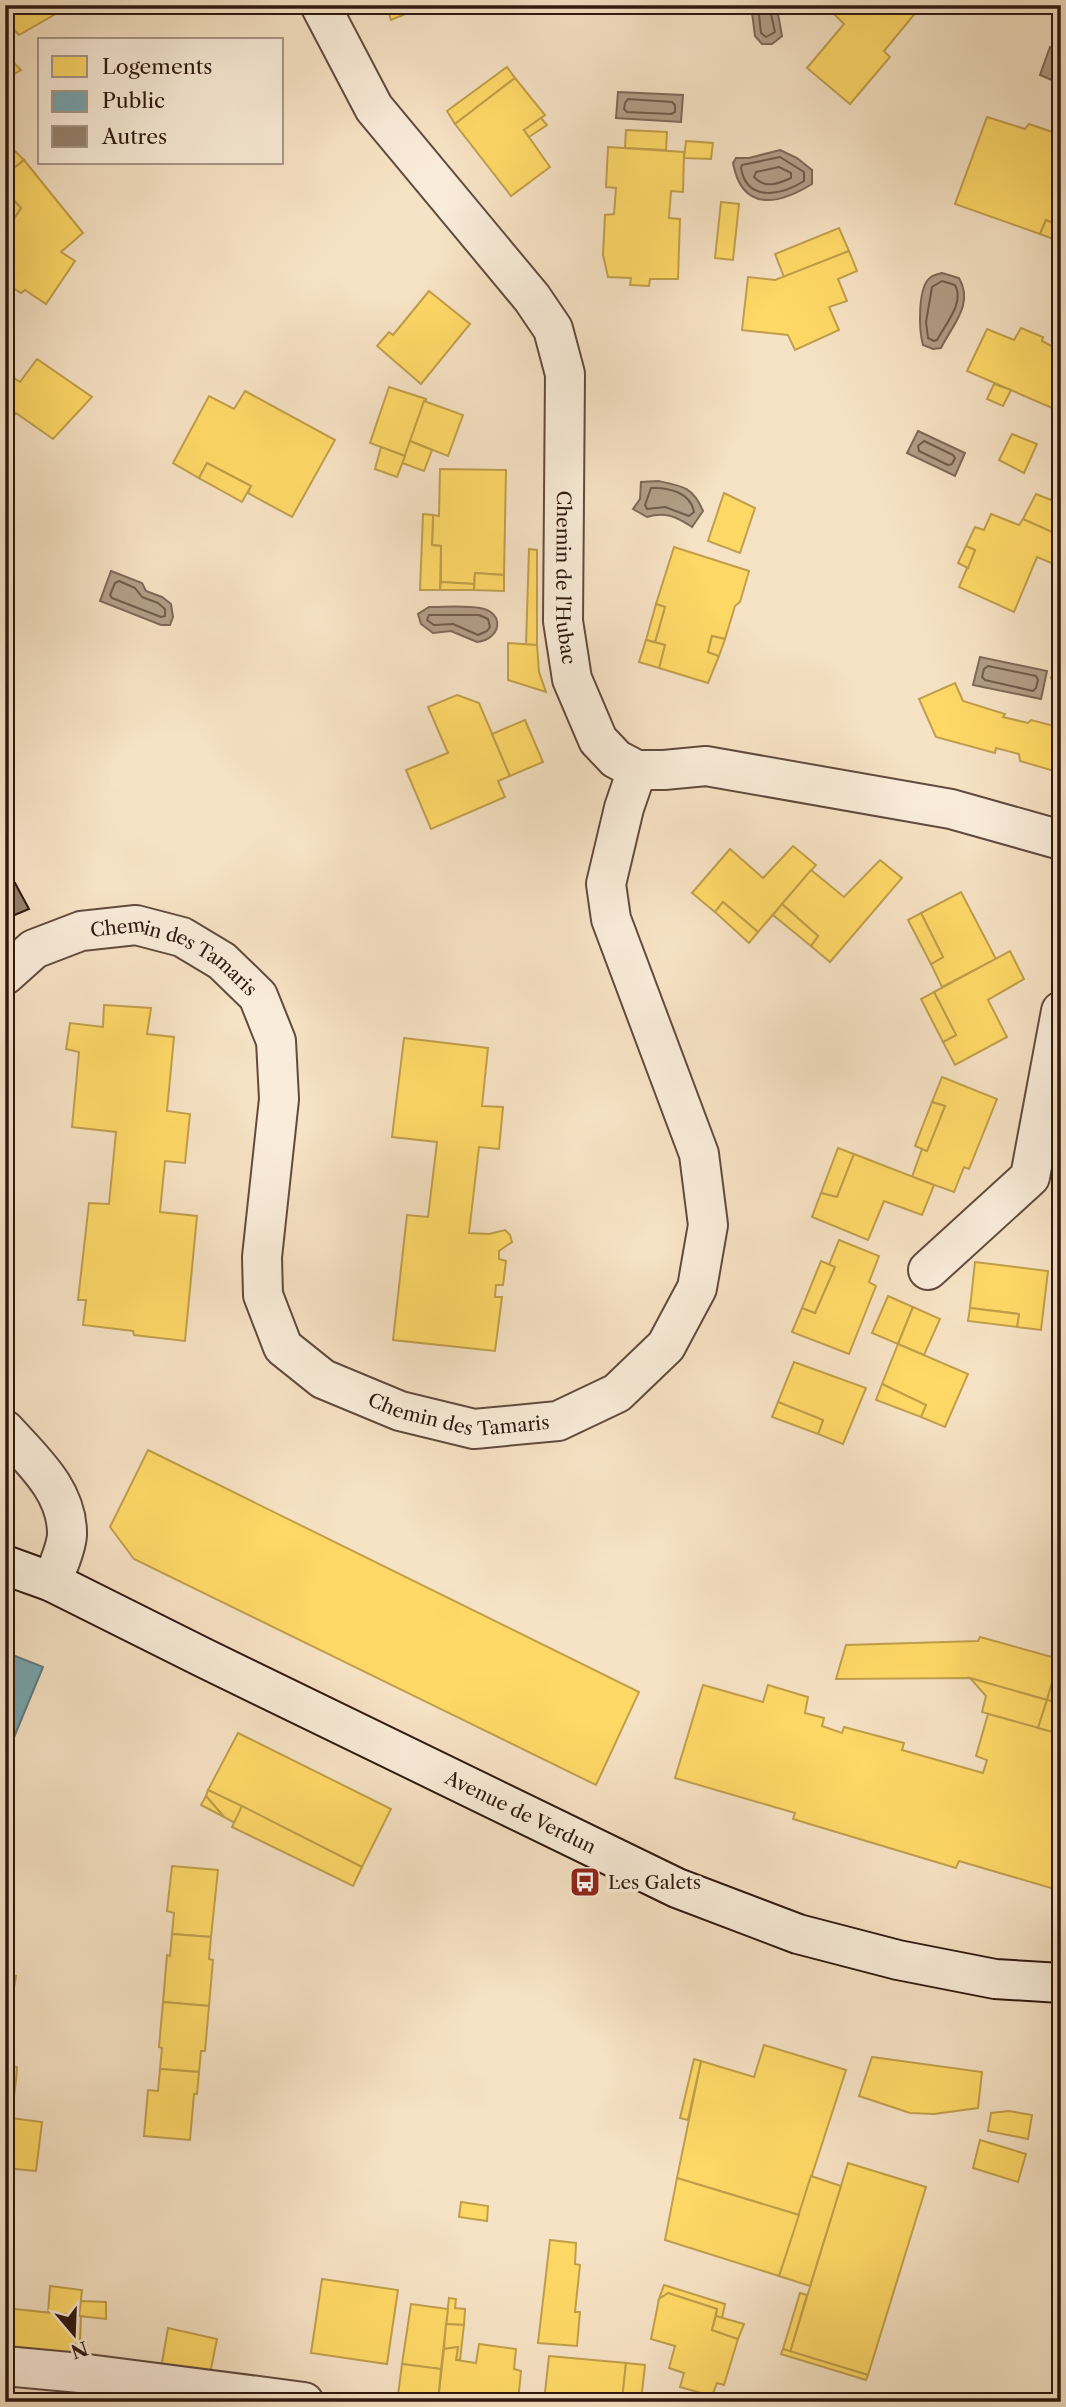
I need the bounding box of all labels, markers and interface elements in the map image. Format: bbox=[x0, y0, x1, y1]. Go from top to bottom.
legend bbox=[38, 38, 284, 164]
text: Logements bbox=[102, 54, 212, 79]
text: Public bbox=[102, 88, 165, 113]
text: Autres bbox=[101, 124, 167, 149]
street label: Chemin de l'Hubac bbox=[551, 491, 581, 666]
street label: Chemin des Tamaris bbox=[89, 913, 262, 1000]
street label: Chemin des Tamaris bbox=[365, 1388, 550, 1441]
street label: Avenue de Verdun bbox=[441, 1765, 600, 1858]
bus stop icon: Les Galets bbox=[568, 1865, 602, 1899]
place label: Les Galets bbox=[608, 1871, 701, 1894]
north arrow bbox=[38, 2298, 108, 2368]
text: N bbox=[68, 2336, 91, 2363]

